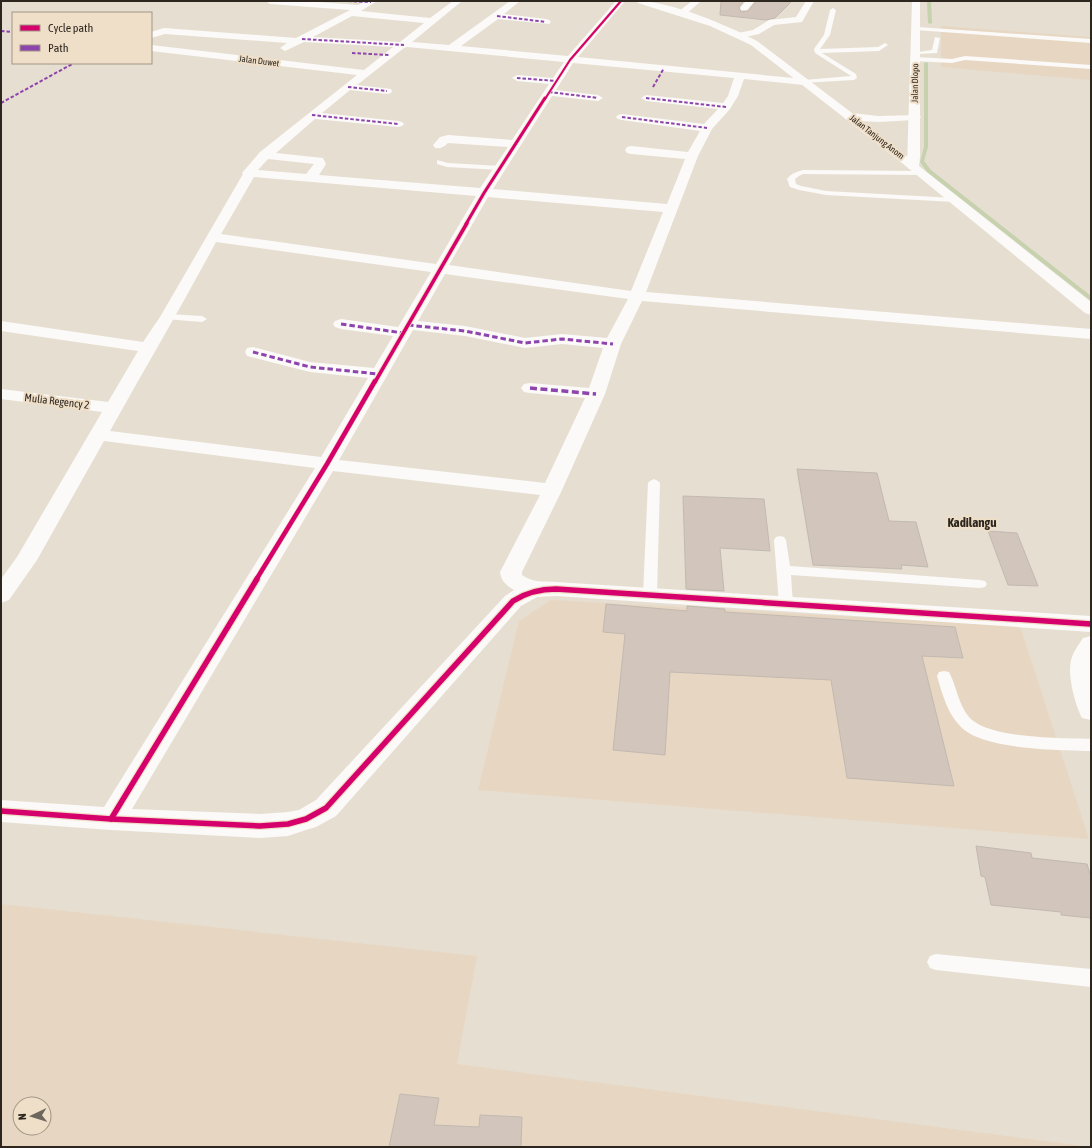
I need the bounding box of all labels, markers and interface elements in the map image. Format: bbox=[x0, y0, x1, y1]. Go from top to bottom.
legend bbox=[12, 12, 152, 64]
text: Cycle path bbox=[48, 21, 93, 35]
text: Path bbox=[48, 41, 69, 55]
street label: Jalan Duwet bbox=[238, 54, 280, 68]
street label: Jalan Dlopo bbox=[910, 63, 920, 103]
street label: Jalan Tanjung Anom bbox=[848, 113, 906, 161]
street label: Mulia Regency 2 bbox=[24, 391, 90, 411]
district label: Kadilangu bbox=[948, 515, 996, 530]
north arrow bbox=[12, 1096, 52, 1136]
text: N bbox=[16, 1113, 28, 1120]

